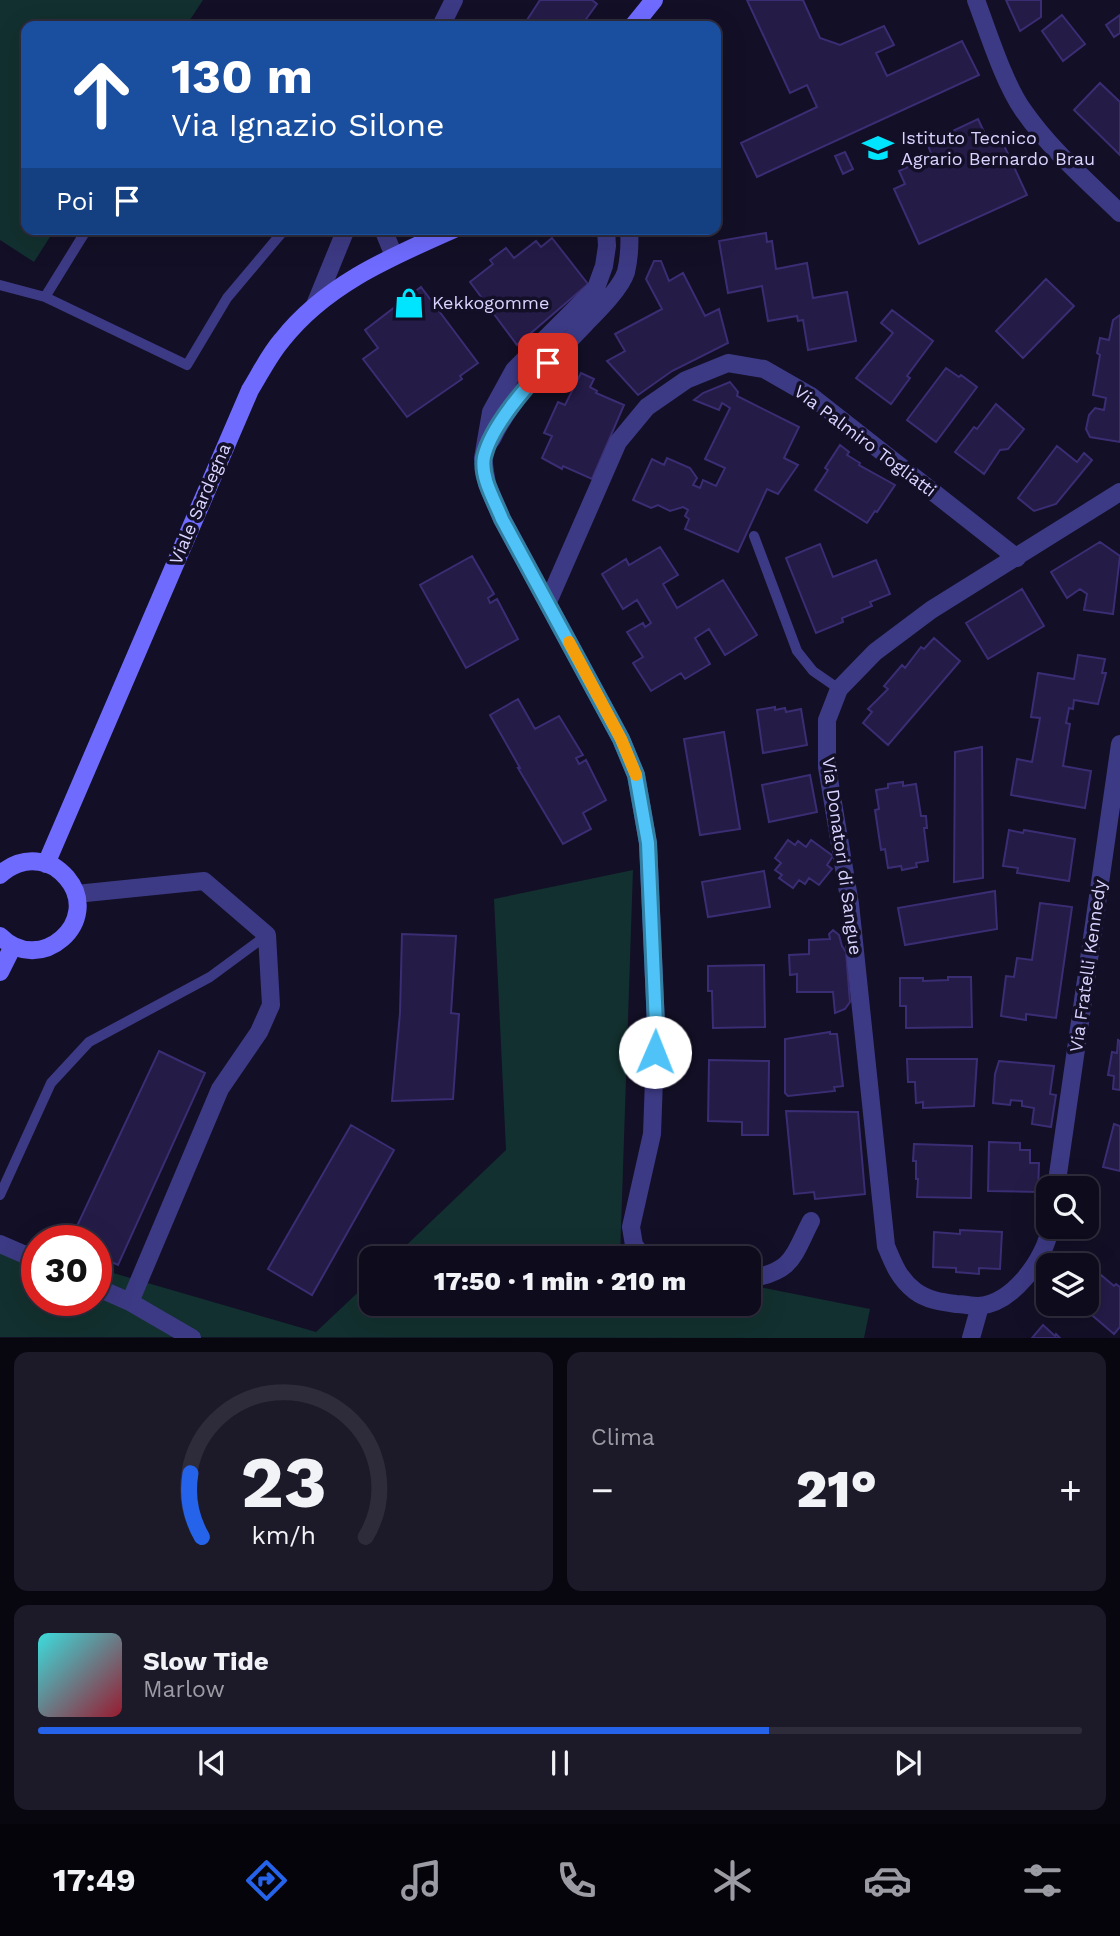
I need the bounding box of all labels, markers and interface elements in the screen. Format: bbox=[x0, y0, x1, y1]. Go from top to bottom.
text: 130 m bbox=[171, 47, 313, 105]
icon: ahead bbox=[56, 49, 147, 140]
text: Via Ignazio Silone bbox=[171, 106, 444, 144]
place label: Istituto Tecnico Agrario Bernardo Brau bbox=[901, 127, 1095, 169]
school or university icon: Istituto Tecnico Agrario Bernardo Brau bbox=[861, 131, 895, 165]
icon: arrive bbox=[108, 182, 146, 220]
text: Poi bbox=[56, 186, 94, 216]
shop icon: Kekkogomme bbox=[392, 286, 426, 320]
place label: Kekkogomme bbox=[432, 292, 549, 313]
pin bbox=[518, 333, 578, 393]
icon: arrive bbox=[529, 344, 567, 382]
street label: Via Palmiro Togliatti bbox=[790, 380, 941, 501]
street label: Viale Sardegna bbox=[165, 440, 235, 568]
street label: Via Donatori di Sangue bbox=[818, 756, 867, 956]
street label: Via Fratelli Kennedy bbox=[1065, 878, 1110, 1054]
position arrow bbox=[618, 1015, 692, 1089]
map controls bbox=[1036, 1176, 1099, 1316]
button: search bbox=[1036, 1176, 1099, 1239]
speed limit sign: 30 bbox=[21, 1225, 112, 1316]
button: layers bbox=[1036, 1253, 1099, 1316]
text: 17:50 · 1 min · 210 m bbox=[434, 1266, 686, 1296]
text: Clima bbox=[591, 1424, 655, 1451]
text: 23 bbox=[240, 1440, 327, 1526]
text: 21° bbox=[796, 1459, 877, 1520]
text: − bbox=[591, 1468, 614, 1512]
text: + bbox=[1059, 1468, 1082, 1512]
text: km/h bbox=[251, 1521, 316, 1550]
text: Slow Tide bbox=[143, 1646, 269, 1676]
text: Marlow bbox=[143, 1676, 225, 1703]
icon: previous bbox=[193, 1744, 231, 1782]
icon: pause bbox=[541, 1744, 579, 1782]
icon: next bbox=[889, 1744, 927, 1782]
icon: directions bbox=[242, 1856, 291, 1905]
icon: music bbox=[397, 1856, 446, 1905]
icon: phone bbox=[552, 1856, 601, 1905]
icon: climate bbox=[708, 1856, 757, 1905]
icon: car bbox=[863, 1856, 912, 1905]
icon: filters bbox=[1018, 1856, 1067, 1905]
text: 17:49 bbox=[53, 1861, 136, 1899]

